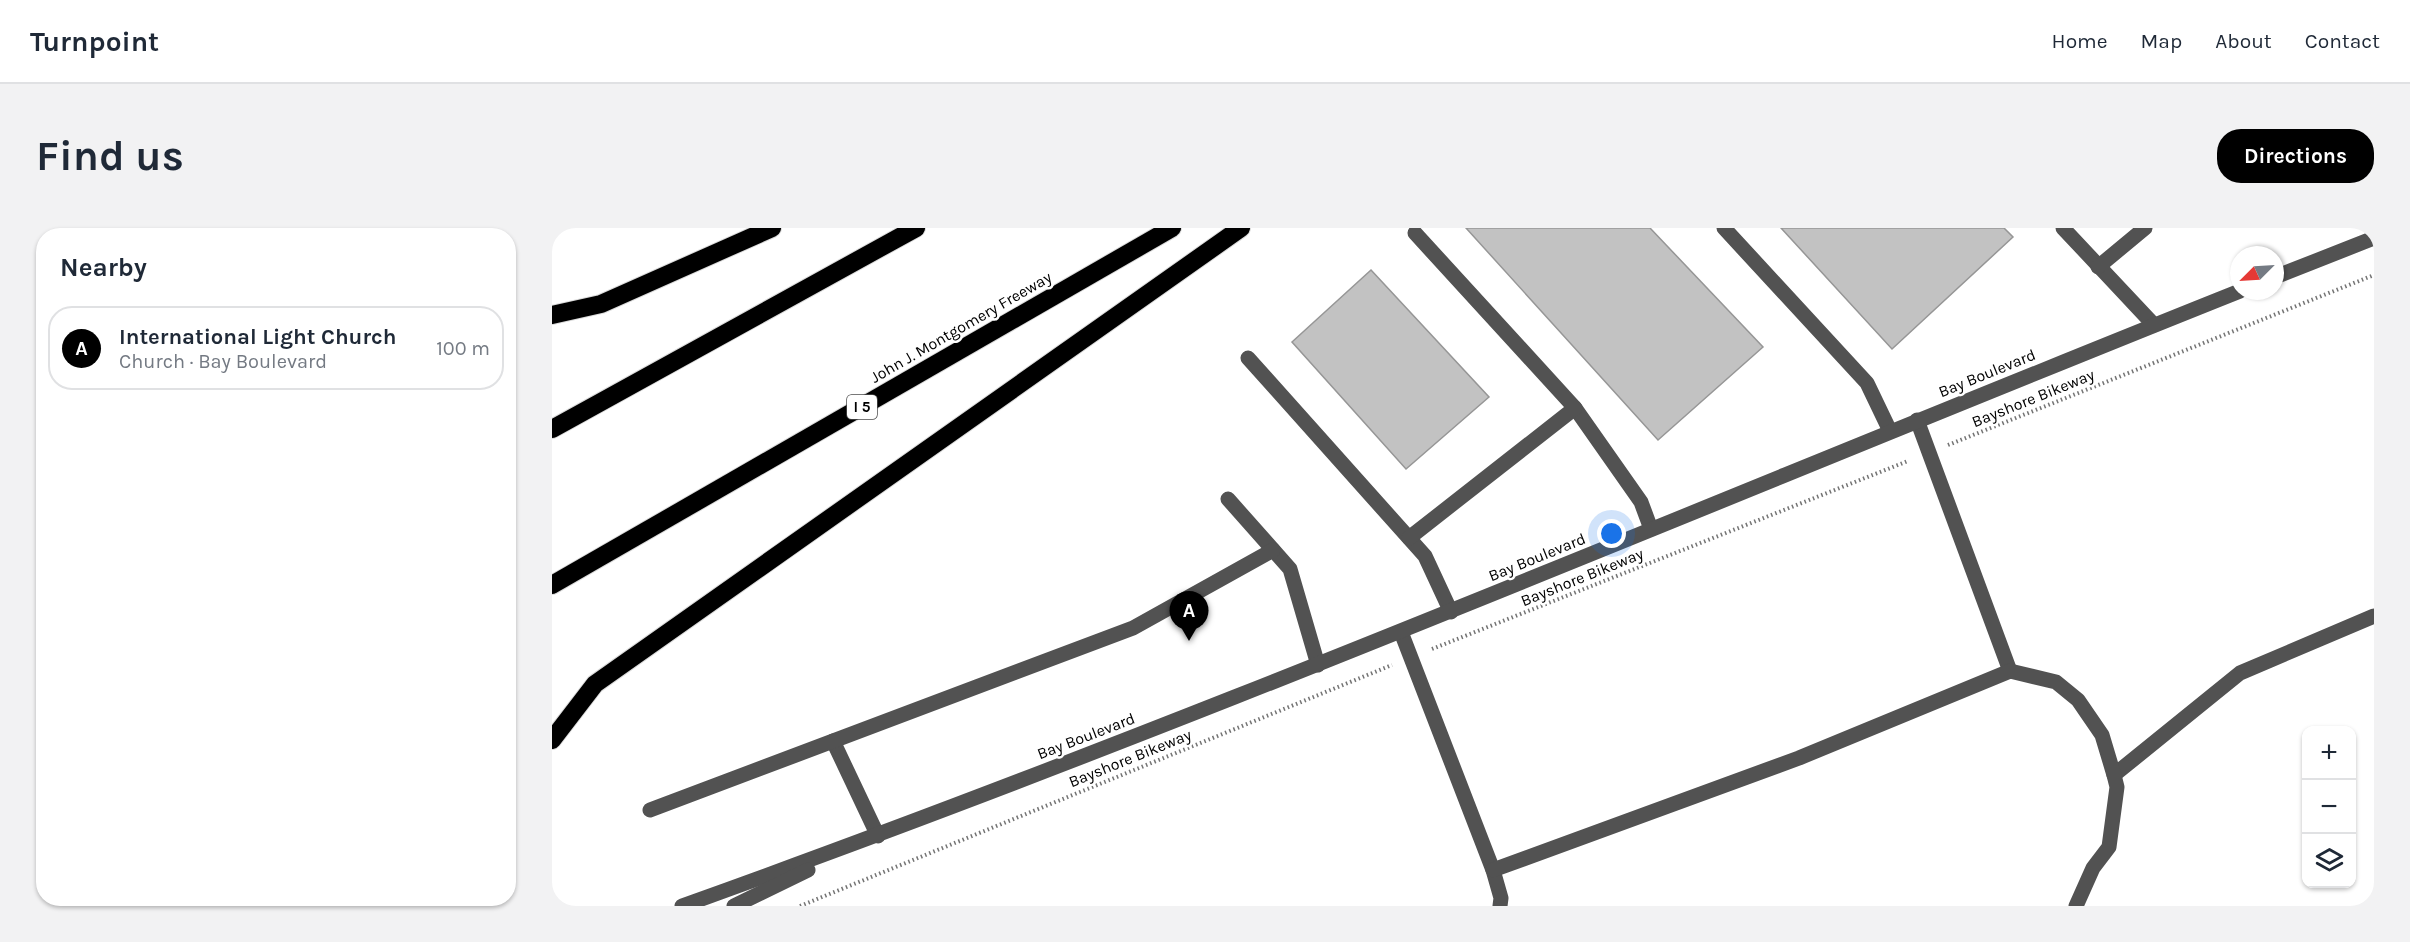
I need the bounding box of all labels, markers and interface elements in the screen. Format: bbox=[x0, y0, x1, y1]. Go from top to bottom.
text: Turnpoint bbox=[30, 25, 159, 58]
text: Home bbox=[2052, 29, 2108, 53]
text: Map bbox=[2141, 29, 2182, 53]
text: About bbox=[2215, 29, 2272, 53]
text: Contact bbox=[2305, 29, 2380, 53]
button: Directions bbox=[2217, 129, 2374, 183]
text: Find us bbox=[36, 131, 184, 181]
north arrow bbox=[2230, 246, 2284, 300]
text: Nearby bbox=[60, 252, 147, 283]
street label: John J. Montgomery Freeway bbox=[867, 267, 1055, 387]
text: International Light Church bbox=[119, 324, 396, 350]
text: A bbox=[75, 337, 88, 360]
text: 100 m bbox=[436, 337, 490, 360]
street label: Bay Boulevard bbox=[1936, 345, 2038, 401]
text: Church · Bay Boulevard bbox=[119, 350, 327, 373]
street label: Bayshore Bikeway bbox=[1969, 365, 2098, 431]
road number: I 5 bbox=[847, 395, 877, 419]
your location bbox=[1597, 519, 1626, 548]
street label: Bay Boulevard bbox=[1486, 529, 1588, 585]
street label: Bayshore Bikeway bbox=[1518, 544, 1647, 610]
pin: A bbox=[1170, 592, 1208, 641]
street label: Bay Boulevard bbox=[1034, 709, 1138, 763]
street label: Bayshore Bikeway bbox=[1066, 725, 1195, 791]
map controls bbox=[2302, 726, 2356, 888]
button: + bbox=[2302, 726, 2356, 780]
button: − bbox=[2302, 780, 2356, 834]
button: layers bbox=[2302, 834, 2356, 888]

